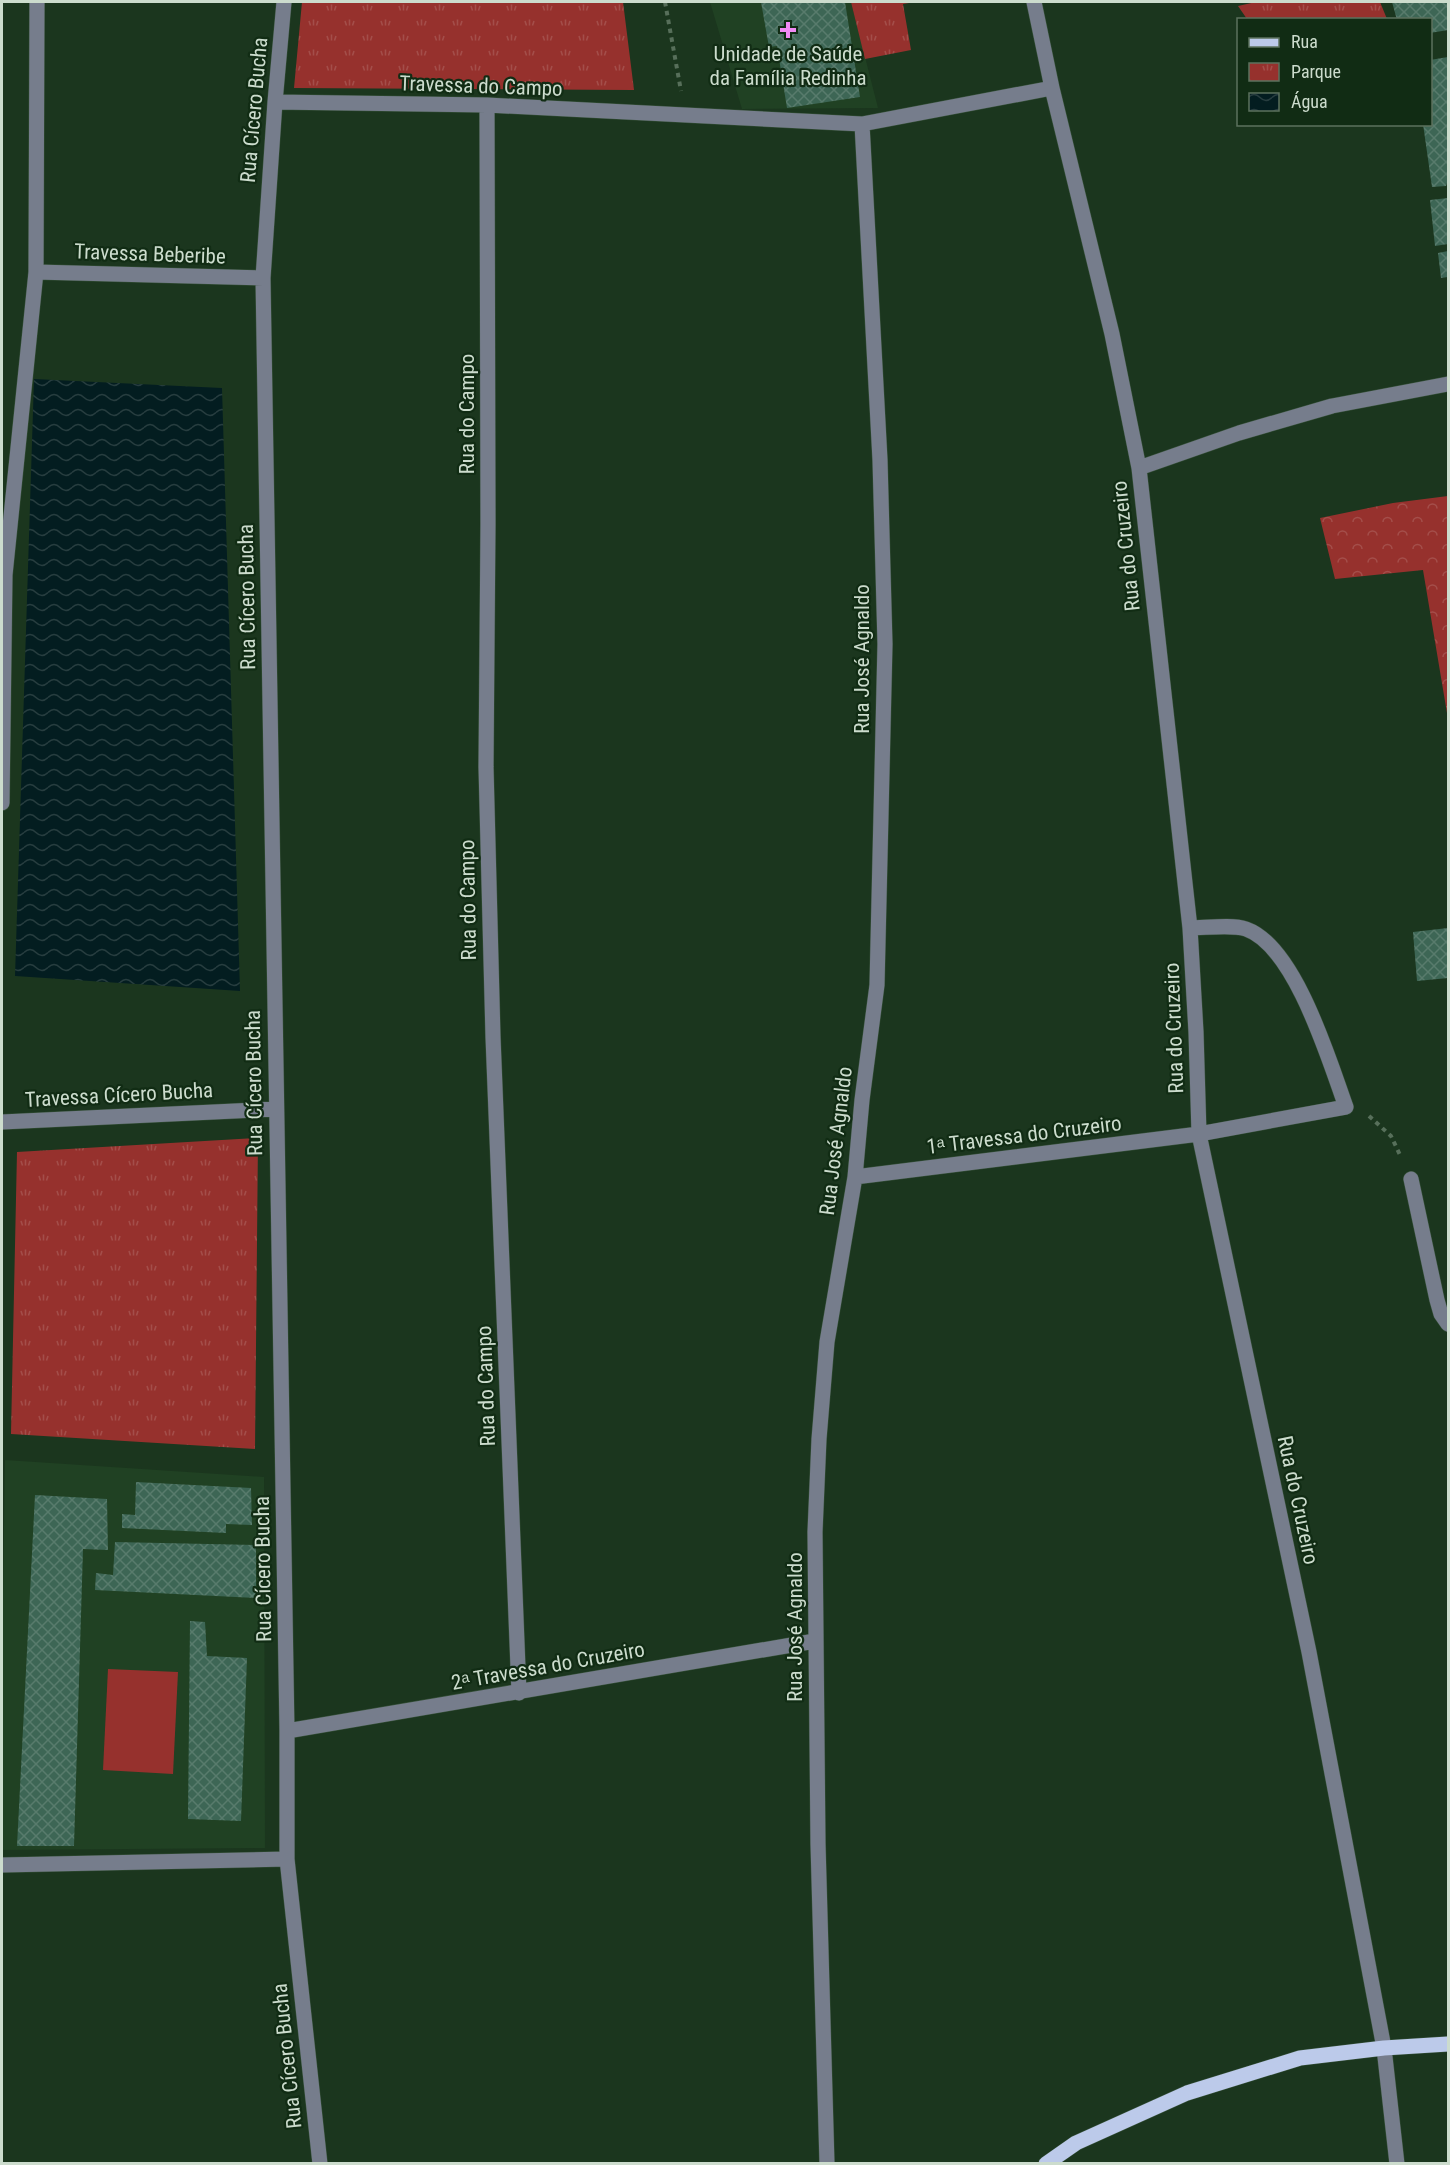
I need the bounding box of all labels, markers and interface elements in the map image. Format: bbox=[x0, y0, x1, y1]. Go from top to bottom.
legend bbox=[1237, 18, 1432, 126]
marker: Unidade de Saúde da Família Redinha bbox=[779, 21, 797, 39]
text: Rua bbox=[1291, 31, 1318, 52]
street label: Rua Cícero Bucha bbox=[236, 36, 272, 184]
place label: Unidade de Saúde da Família Redinha bbox=[710, 42, 866, 90]
text: Parque bbox=[1291, 61, 1341, 82]
street label: Travessa do Campo bbox=[399, 71, 563, 101]
text: Água bbox=[1291, 91, 1328, 112]
street label: Travessa Beberibe bbox=[74, 239, 226, 269]
street label: Rua do Campo bbox=[455, 354, 479, 474]
street label: Rua do Cruzeiro bbox=[1107, 480, 1145, 612]
street label: Rua Cícero Bucha bbox=[234, 524, 260, 670]
street label: Rua José Agnaldo bbox=[850, 584, 874, 734]
street label: Rua do Campo bbox=[455, 839, 481, 961]
street label: Rua do Cruzeiro bbox=[1160, 962, 1188, 1094]
street label: Rua Cícero Bucha bbox=[241, 1010, 267, 1156]
street label: Rua José Agnaldo bbox=[815, 1065, 857, 1217]
street label: Travessa Cícero Bucha bbox=[24, 1078, 214, 1112]
street label: 1ᵃ Travessa do Cruzeiro bbox=[925, 1111, 1123, 1159]
street label: Rua do Campo bbox=[472, 1325, 500, 1447]
street label: Rua do Cruzeiro bbox=[1273, 1433, 1323, 1567]
street label: Rua Cícero Bucha bbox=[250, 1496, 276, 1642]
street label: Rua José Agnaldo bbox=[783, 1552, 807, 1702]
street label: 2ᵃ Travessa do Cruzeiro bbox=[449, 1637, 647, 1695]
street label: Rua Cícero Bucha bbox=[267, 1982, 307, 2130]

